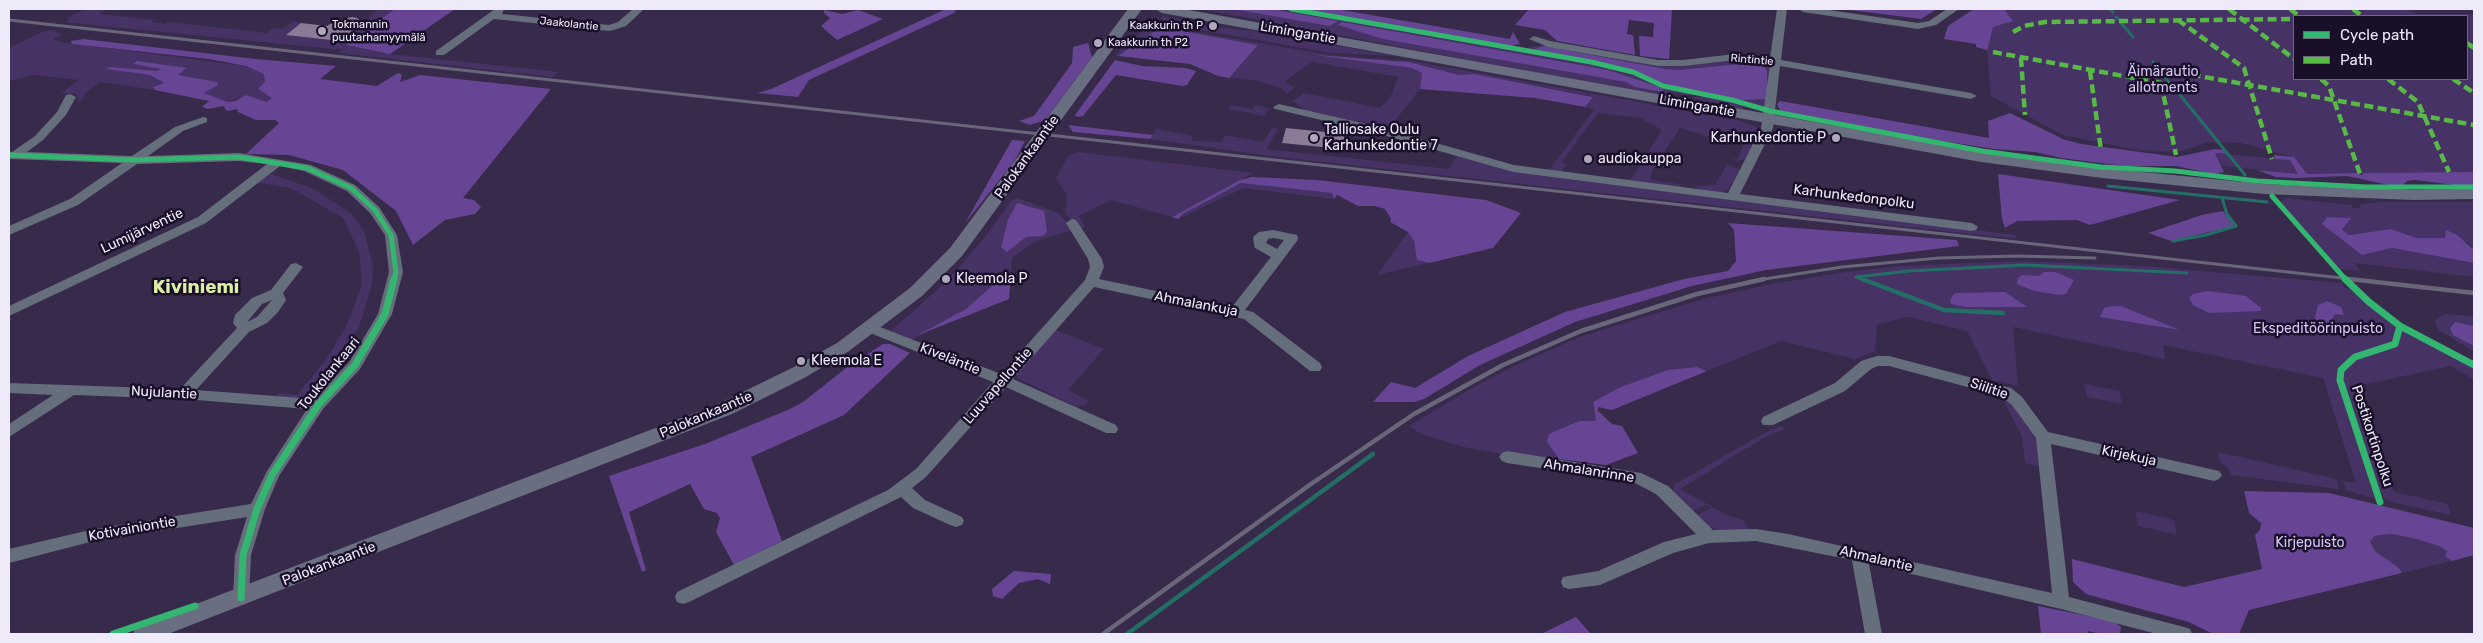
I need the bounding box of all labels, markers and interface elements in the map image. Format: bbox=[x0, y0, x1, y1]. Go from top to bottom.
street label: Jaakolantie bbox=[539, 14, 599, 34]
legend bbox=[2293, 15, 2468, 80]
place label: Tokmannin puutarhamyymälä bbox=[332, 18, 425, 44]
street label: Limingantie bbox=[1259, 18, 1337, 48]
place label: Kaakkurin th P bbox=[1129, 19, 1203, 33]
marker: Kaakkurin th P bbox=[1207, 20, 1219, 32]
marker: Tokmannin puutarhamyymälä bbox=[316, 25, 328, 37]
text: Cycle path bbox=[2340, 26, 2414, 44]
place label: Kaakkurin th P2 bbox=[1108, 36, 1188, 50]
marker: Kaakkurin th P2 bbox=[1092, 37, 1104, 49]
text: Path bbox=[2340, 51, 2373, 69]
street label: Rintintie bbox=[1730, 52, 1774, 68]
park label: Äimärautio allotments bbox=[2127, 64, 2199, 96]
street label: Limingantie bbox=[1658, 91, 1736, 121]
street label: Palokankaantie bbox=[991, 112, 1063, 202]
place label: Talliosake Oulu Karhunkedontie 7 bbox=[1324, 122, 1438, 154]
place label: Karhunkedontie P bbox=[1711, 130, 1826, 146]
marker: Talliosake Oulu Karhunkedontie 7 bbox=[1308, 132, 1320, 144]
marker: Karhunkedontie P bbox=[1830, 132, 1842, 144]
place label: audiokauppa bbox=[1598, 151, 1682, 167]
marker: audiokauppa bbox=[1582, 153, 1594, 165]
street label: Karhunkedonpolku bbox=[1793, 181, 1915, 213]
street label: Lumijärventie bbox=[98, 205, 186, 257]
place label: Kleemola P bbox=[956, 271, 1028, 287]
marker: Kleemola P bbox=[940, 273, 952, 285]
district label: Kiviniemi bbox=[153, 277, 239, 299]
street label: Ahmalankuja bbox=[1153, 288, 1239, 320]
park label: Ekspeditöörinpuisto bbox=[2253, 321, 2383, 337]
street label: Toukolankaari bbox=[294, 334, 364, 414]
street label: Kiveläntie bbox=[917, 339, 983, 379]
street label: Luuvapellontie bbox=[960, 344, 1036, 428]
place label: Kleemola E bbox=[811, 353, 882, 369]
marker: Kleemola E bbox=[795, 355, 807, 367]
street label: Siilitie bbox=[1968, 375, 2010, 403]
street label: Nujulantie bbox=[130, 383, 198, 403]
street label: Postikortinpolku bbox=[2348, 383, 2396, 489]
street label: Palokankaantie bbox=[657, 388, 755, 442]
street label: Kirjekuja bbox=[2100, 442, 2158, 470]
street label: Ahmalanrinne bbox=[1543, 456, 1635, 486]
street label: Kotivainiontie bbox=[87, 513, 177, 545]
park label: Kirjepuisto bbox=[2275, 535, 2345, 551]
street label: Palokankaantie bbox=[280, 538, 378, 590]
street label: Ahmalantie bbox=[1838, 542, 1914, 576]

